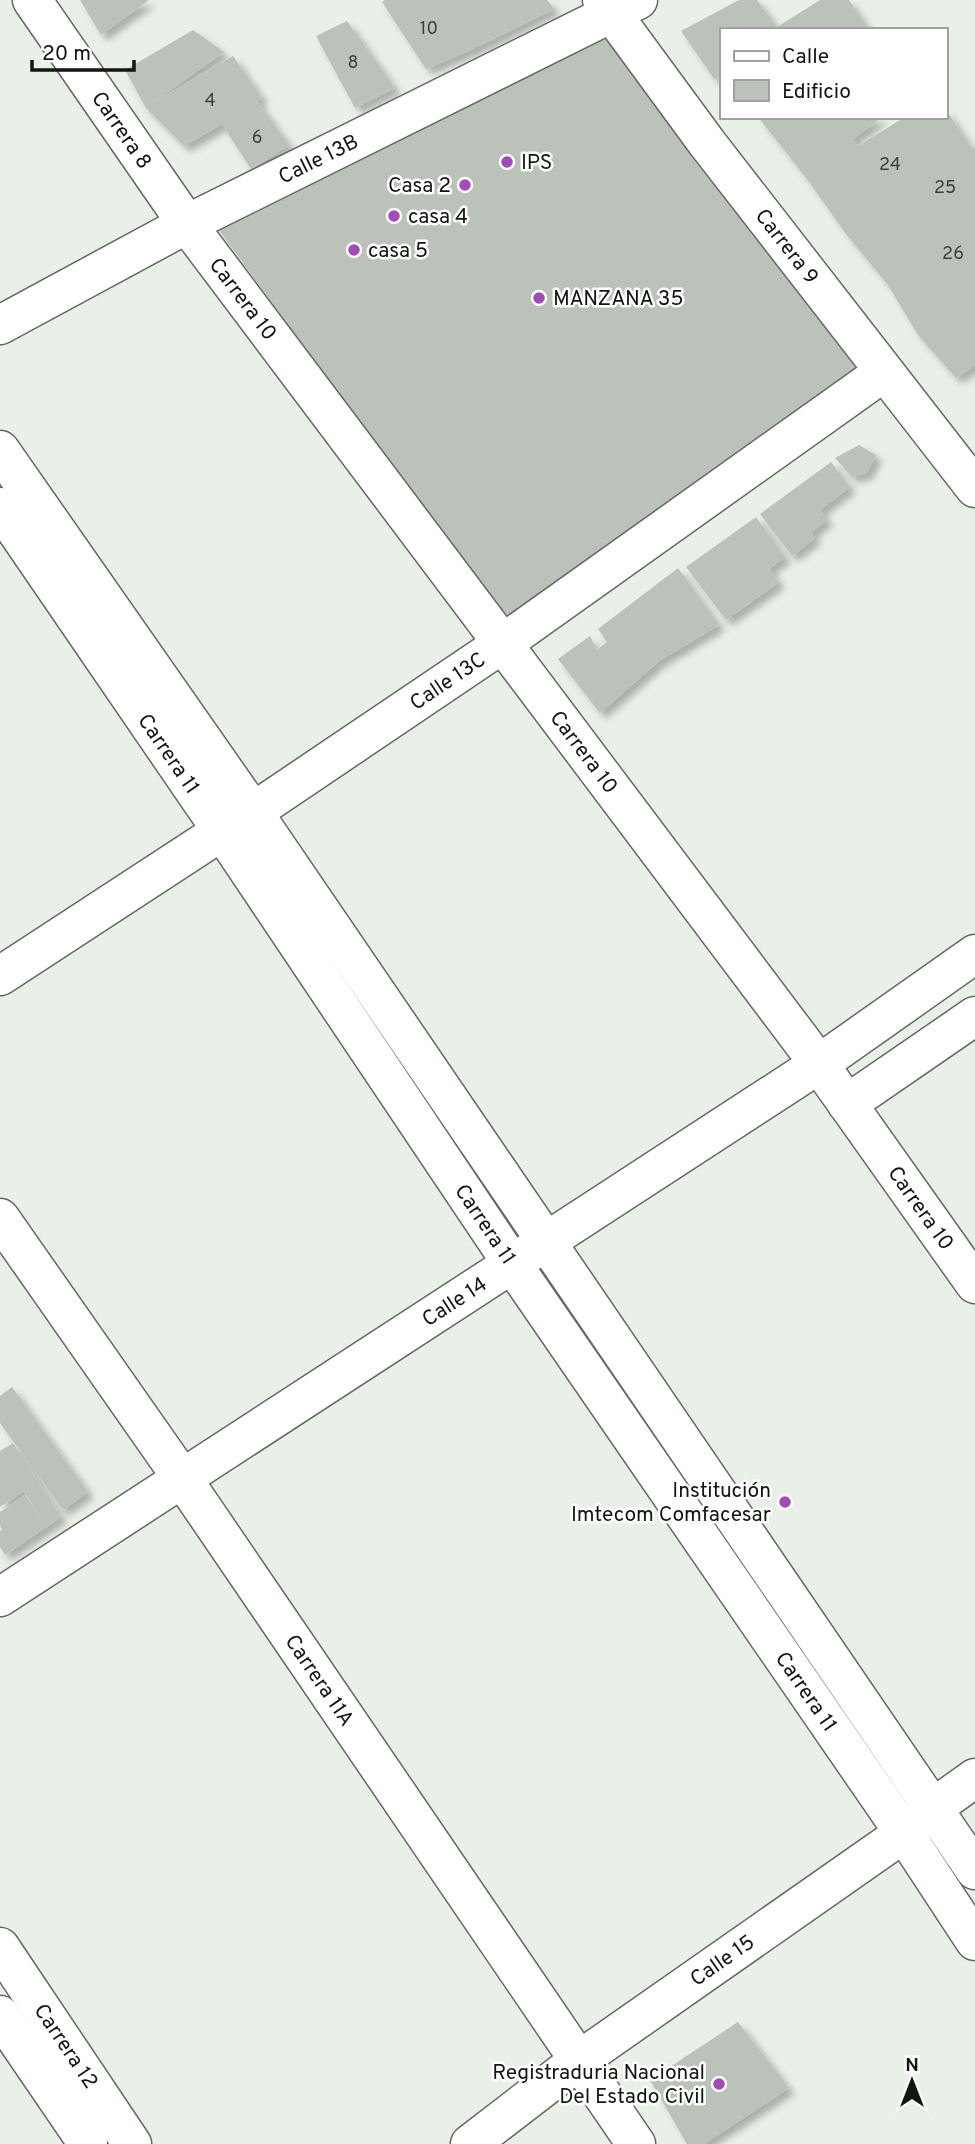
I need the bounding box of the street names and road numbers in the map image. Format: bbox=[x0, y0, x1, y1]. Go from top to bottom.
street label: Carrera 8 bbox=[84, 87, 157, 175]
street label: Calle 13B bbox=[274, 129, 363, 191]
street label: Carrera 9 bbox=[748, 204, 824, 290]
street label: Carrera 10 bbox=[202, 253, 282, 347]
street label: Calle 13C bbox=[405, 647, 491, 717]
street label: Carrera 10 bbox=[543, 706, 623, 800]
street label: Carrera 11 bbox=[131, 709, 205, 800]
street label: Carrera 10 bbox=[881, 1161, 959, 1256]
street label: Carrera 11 bbox=[448, 1179, 521, 1270]
street label: Calle 14 bbox=[417, 1272, 493, 1334]
street label: Carrera 11A bbox=[278, 1630, 359, 1732]
street label: Carrera 11 bbox=[768, 1647, 842, 1738]
street label: Calle 15 bbox=[685, 1930, 760, 1993]
street label: Carrera 12 bbox=[27, 1999, 103, 2094]

